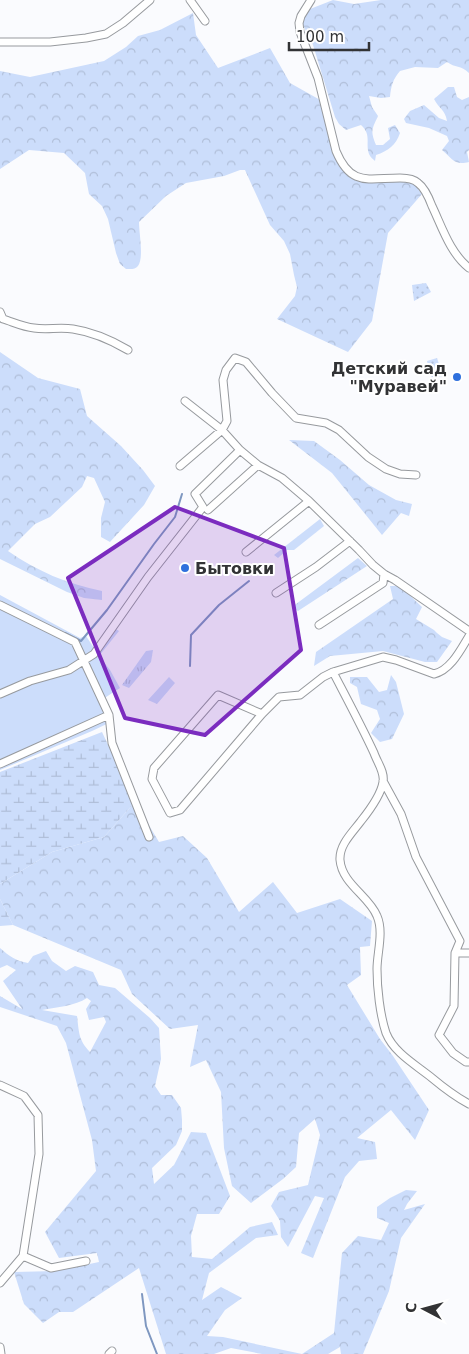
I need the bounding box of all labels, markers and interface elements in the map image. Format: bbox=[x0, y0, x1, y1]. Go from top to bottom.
scale bar bbox=[289, 20, 369, 52]
text: 100 m bbox=[296, 28, 344, 46]
place label: Детский сад "Муравей" bbox=[331, 359, 447, 396]
marker: Детский сад "Муравей" bbox=[451, 371, 463, 383]
place label: Бытовки bbox=[195, 559, 274, 578]
marker: Бытовки bbox=[179, 562, 191, 574]
north arrow bbox=[399, 1284, 449, 1334]
text: С bbox=[403, 1302, 420, 1314]

